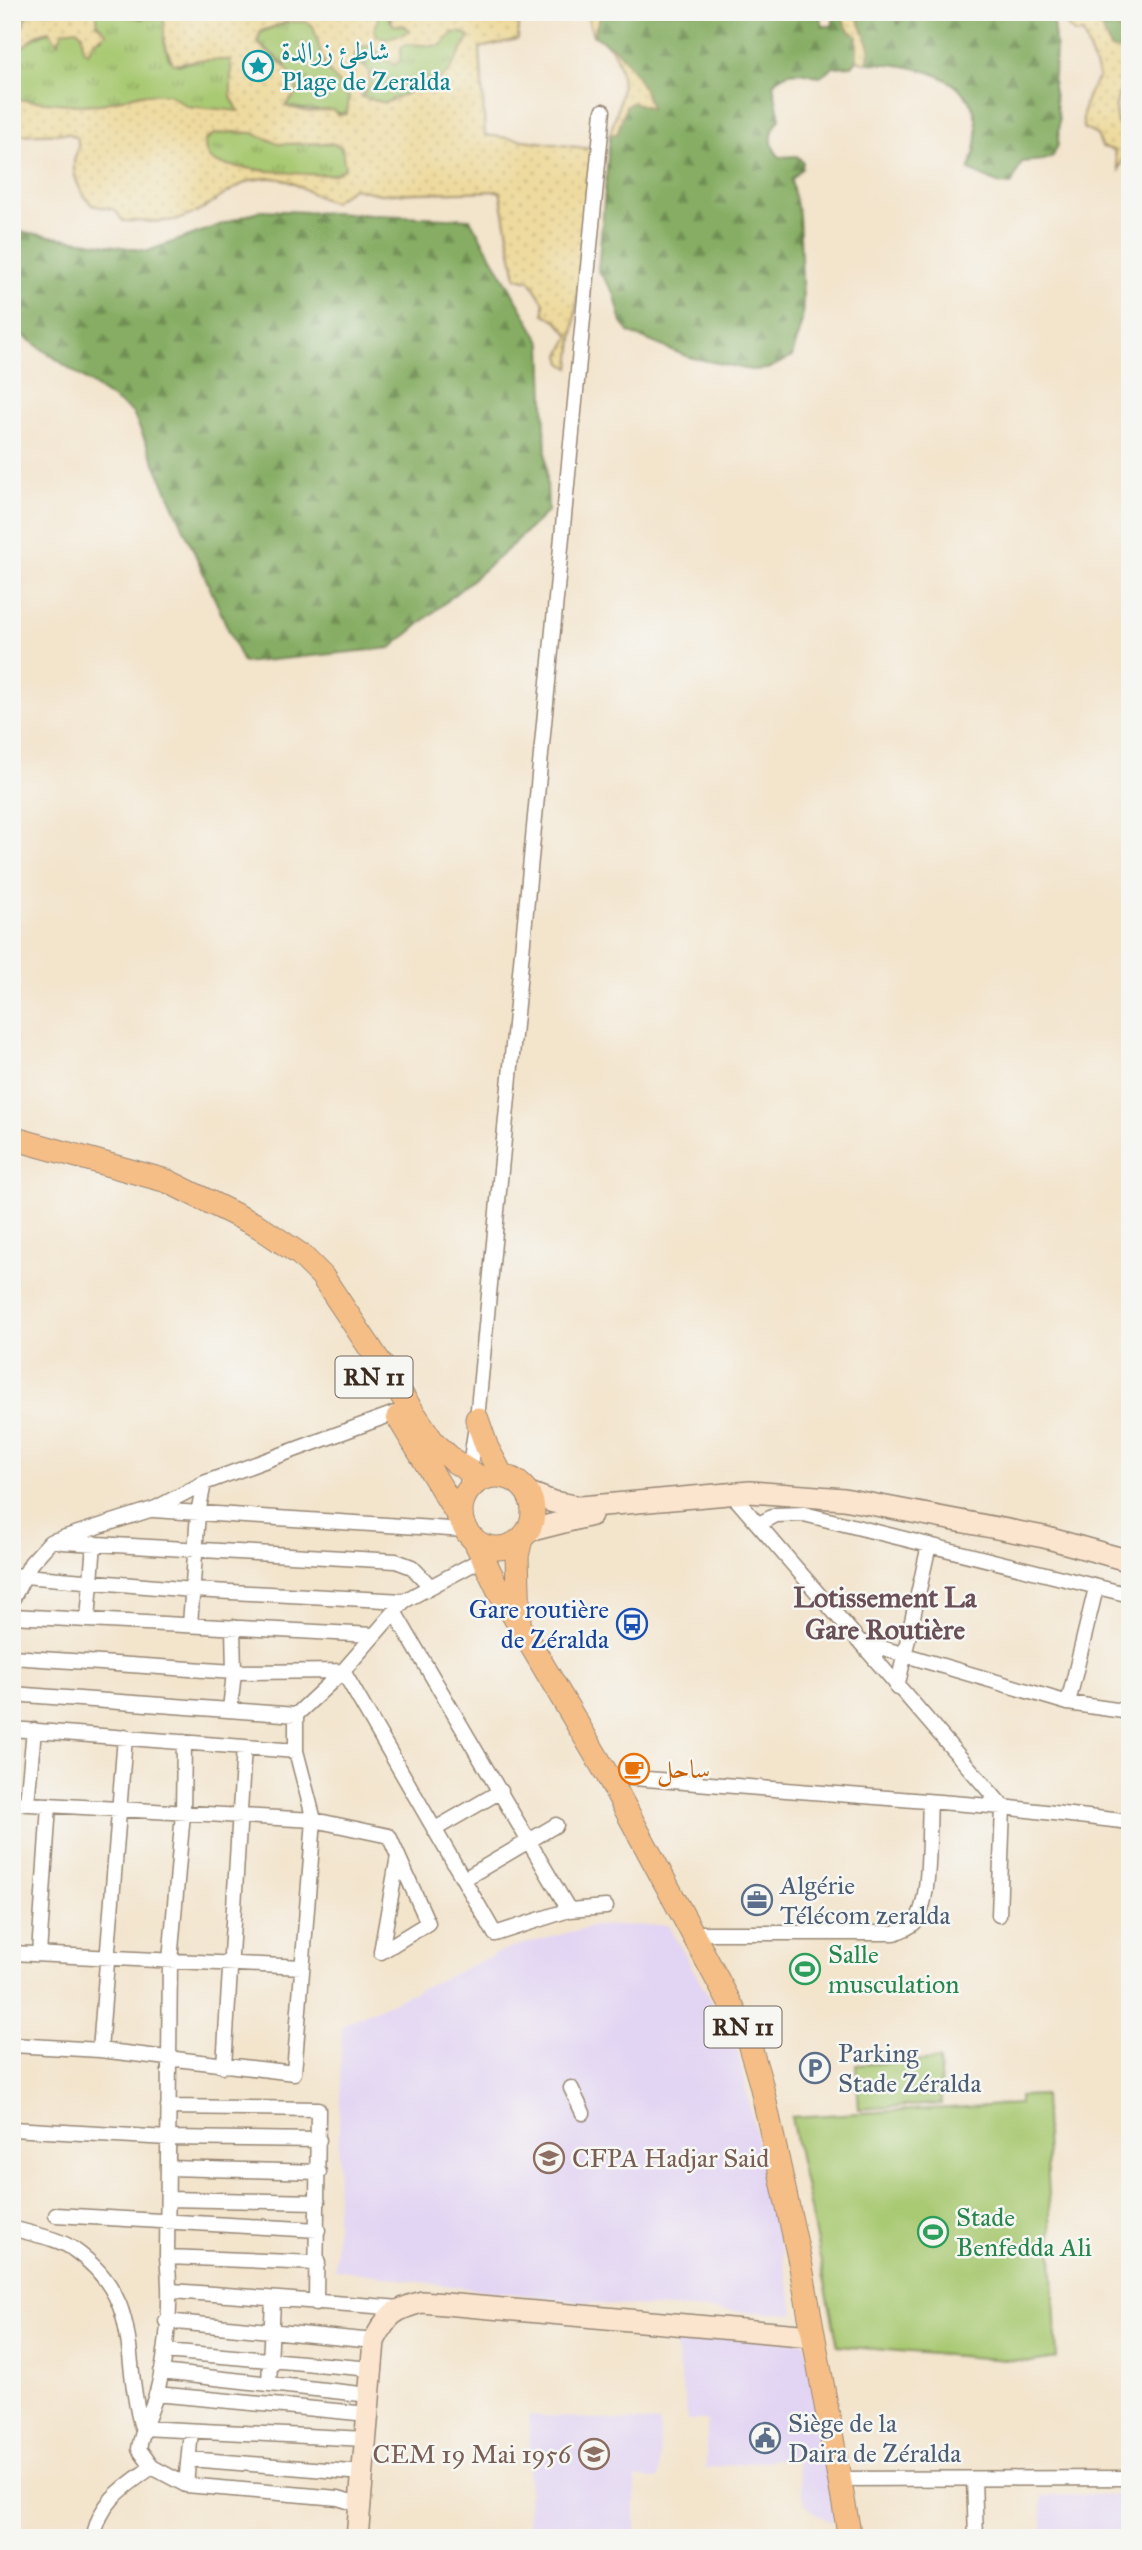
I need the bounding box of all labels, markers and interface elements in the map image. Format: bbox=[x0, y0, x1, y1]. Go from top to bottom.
place label: شاطئ زرالدة Plage de Zeralda bbox=[281, 35, 451, 97]
place icon: شاطئ زرالدة Plage de Zeralda bbox=[241, 49, 275, 83]
road number: RN 11 bbox=[336, 1357, 412, 1398]
district label: Lotissement La Gare Routière bbox=[793, 1580, 978, 1647]
place label: Gare routière de Zéralda bbox=[469, 1593, 609, 1655]
bus stop icon: Gare routière de Zéralda bbox=[615, 1607, 649, 1641]
cafe icon: ساحل bbox=[617, 1752, 651, 1786]
place label: ساحل bbox=[657, 1753, 710, 1787]
place label: Algérie Télécom zeralda bbox=[779, 1869, 951, 1931]
office icon: Algérie Télécom zeralda bbox=[740, 1883, 774, 1917]
place label: Salle musculation bbox=[828, 1938, 959, 2000]
sports icon: Salle musculation bbox=[788, 1952, 822, 1986]
road number: RN 11 bbox=[704, 2006, 782, 2048]
place label: Parking Stade Zéralda bbox=[838, 2037, 981, 2099]
parking icon: Parking Stade Zéralda bbox=[798, 2051, 832, 2085]
school or university icon: CFPA Hadjar Said bbox=[532, 2141, 566, 2175]
place label: CFPA Hadjar Said bbox=[572, 2142, 769, 2174]
place label: Stade Benfedda Ali bbox=[956, 2201, 1092, 2263]
sports icon: Stade Benfedda Ali bbox=[916, 2215, 950, 2249]
place label: Siège de la Daira de Zéralda bbox=[788, 2407, 961, 2469]
public building icon: Siège de la Daira de Zéralda bbox=[748, 2421, 782, 2455]
school or university icon: CEM 19 Mai 1956 bbox=[577, 2437, 611, 2471]
place label: CEM 19 Mai 1956 bbox=[373, 2438, 572, 2470]

